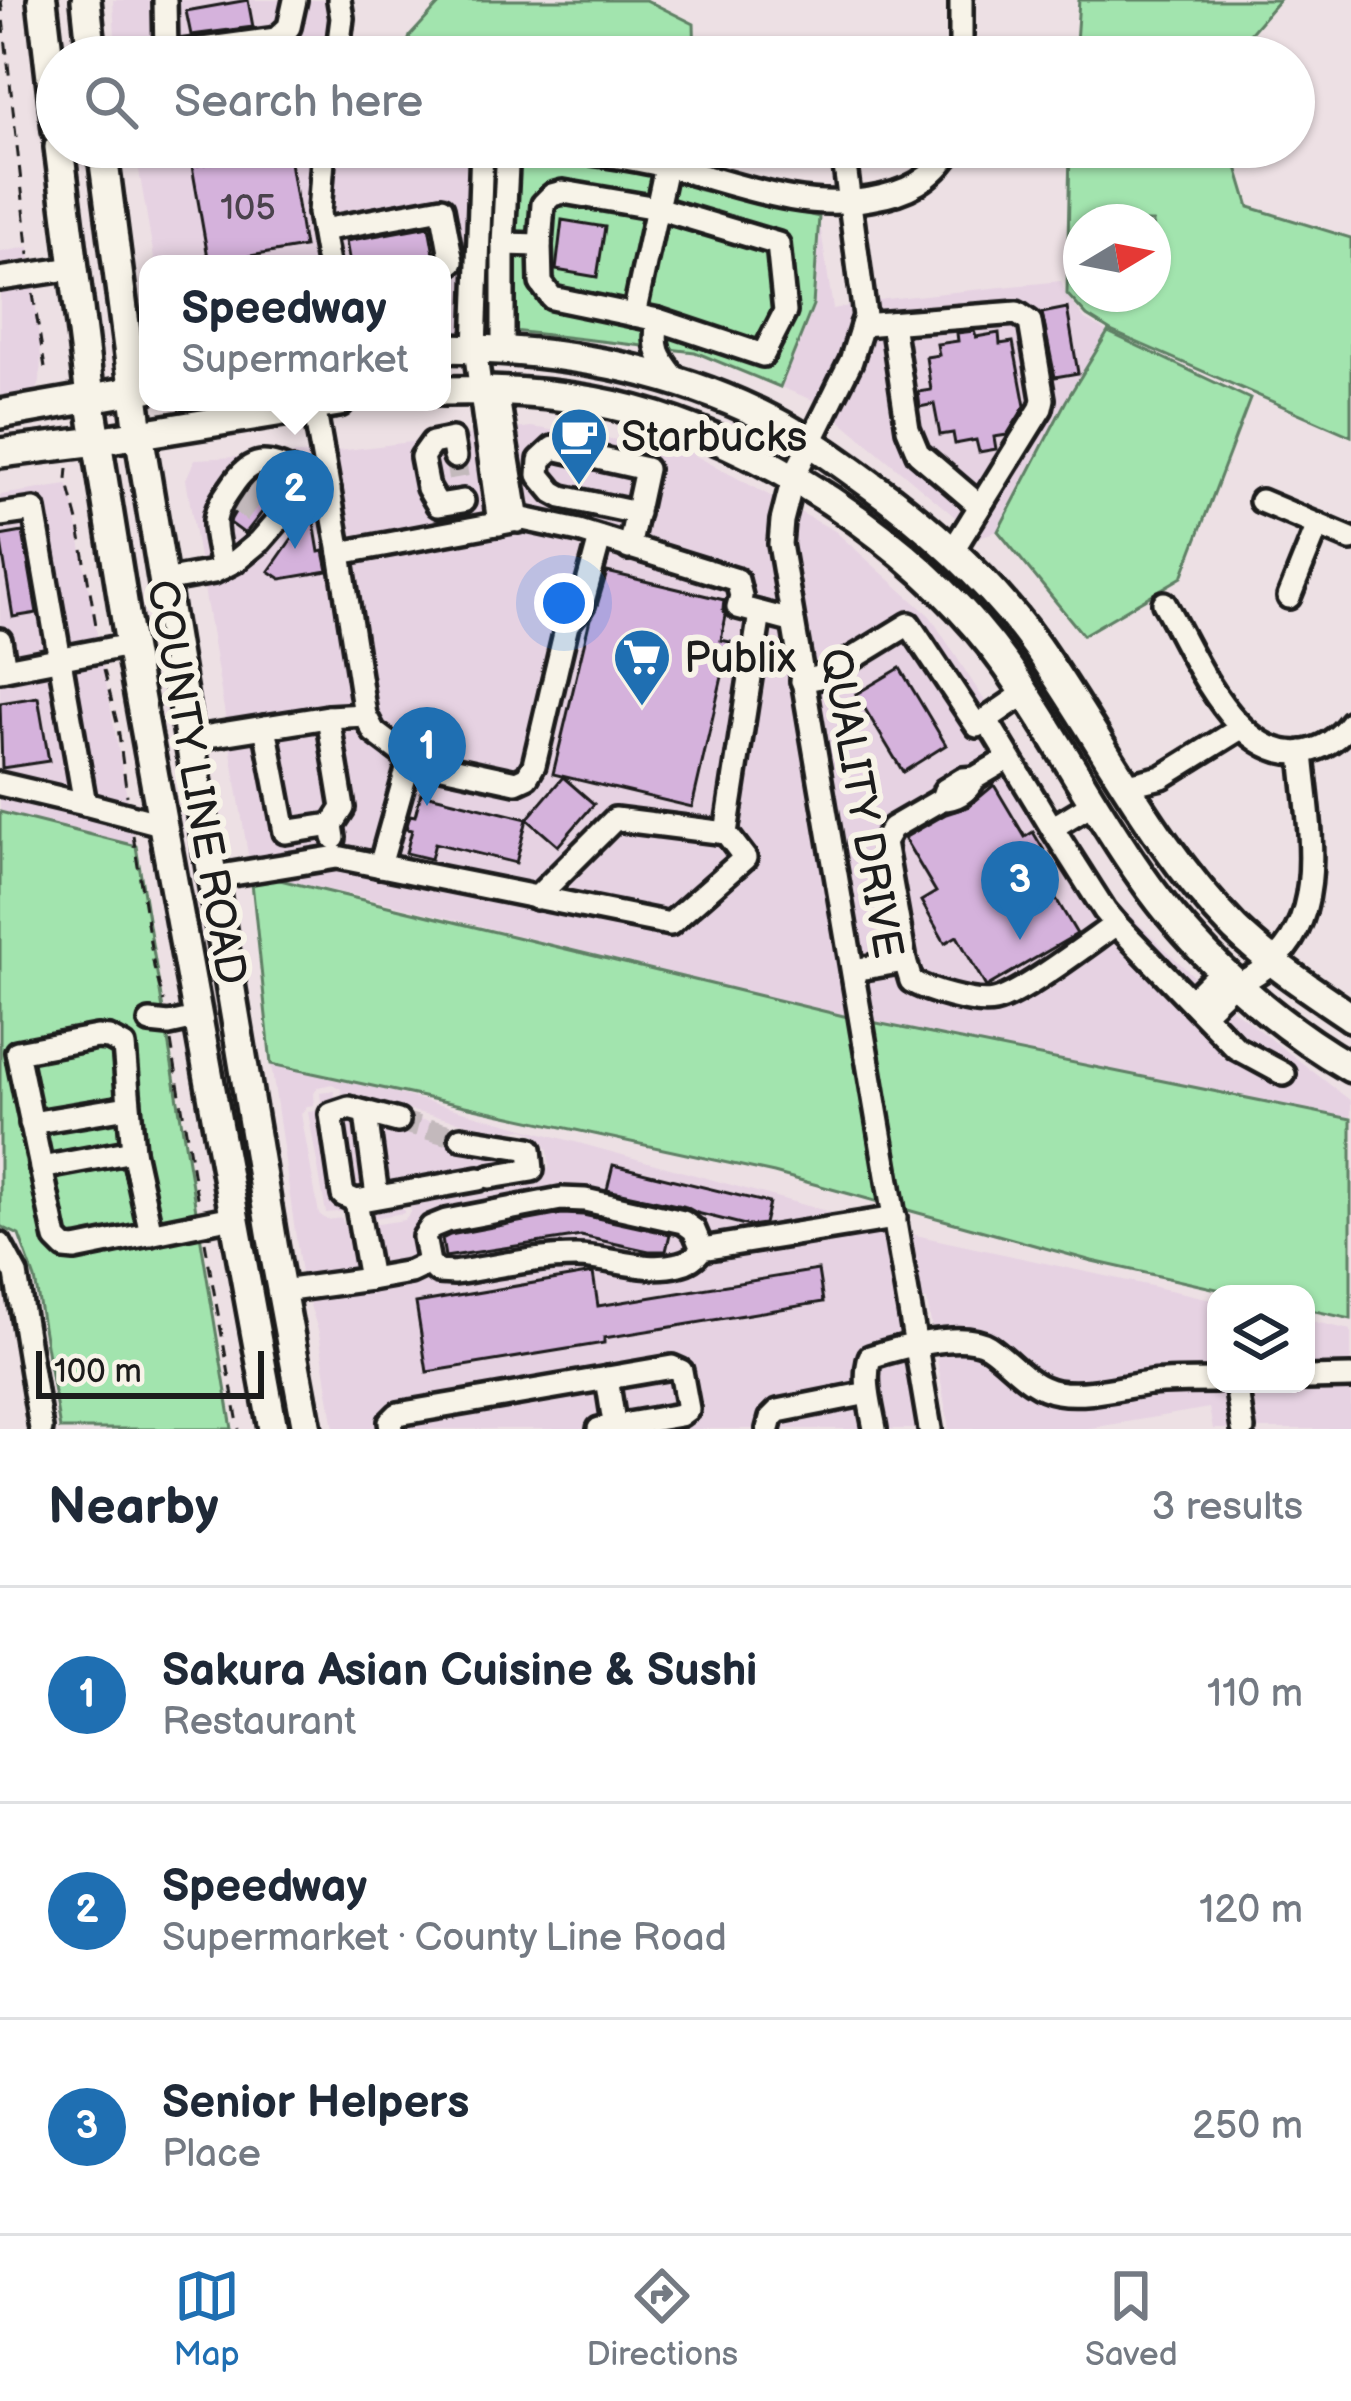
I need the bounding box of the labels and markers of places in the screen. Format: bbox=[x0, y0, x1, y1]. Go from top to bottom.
cafe icon: Starbucks bbox=[548, 405, 610, 487]
place label: Starbucks bbox=[621, 413, 807, 464]
pin: 2 bbox=[256, 450, 334, 549]
supermarket icon: Publix bbox=[611, 626, 673, 708]
place label: Publix bbox=[684, 634, 797, 685]
pin: 1 bbox=[388, 707, 466, 806]
pin: 3 bbox=[981, 841, 1059, 940]

